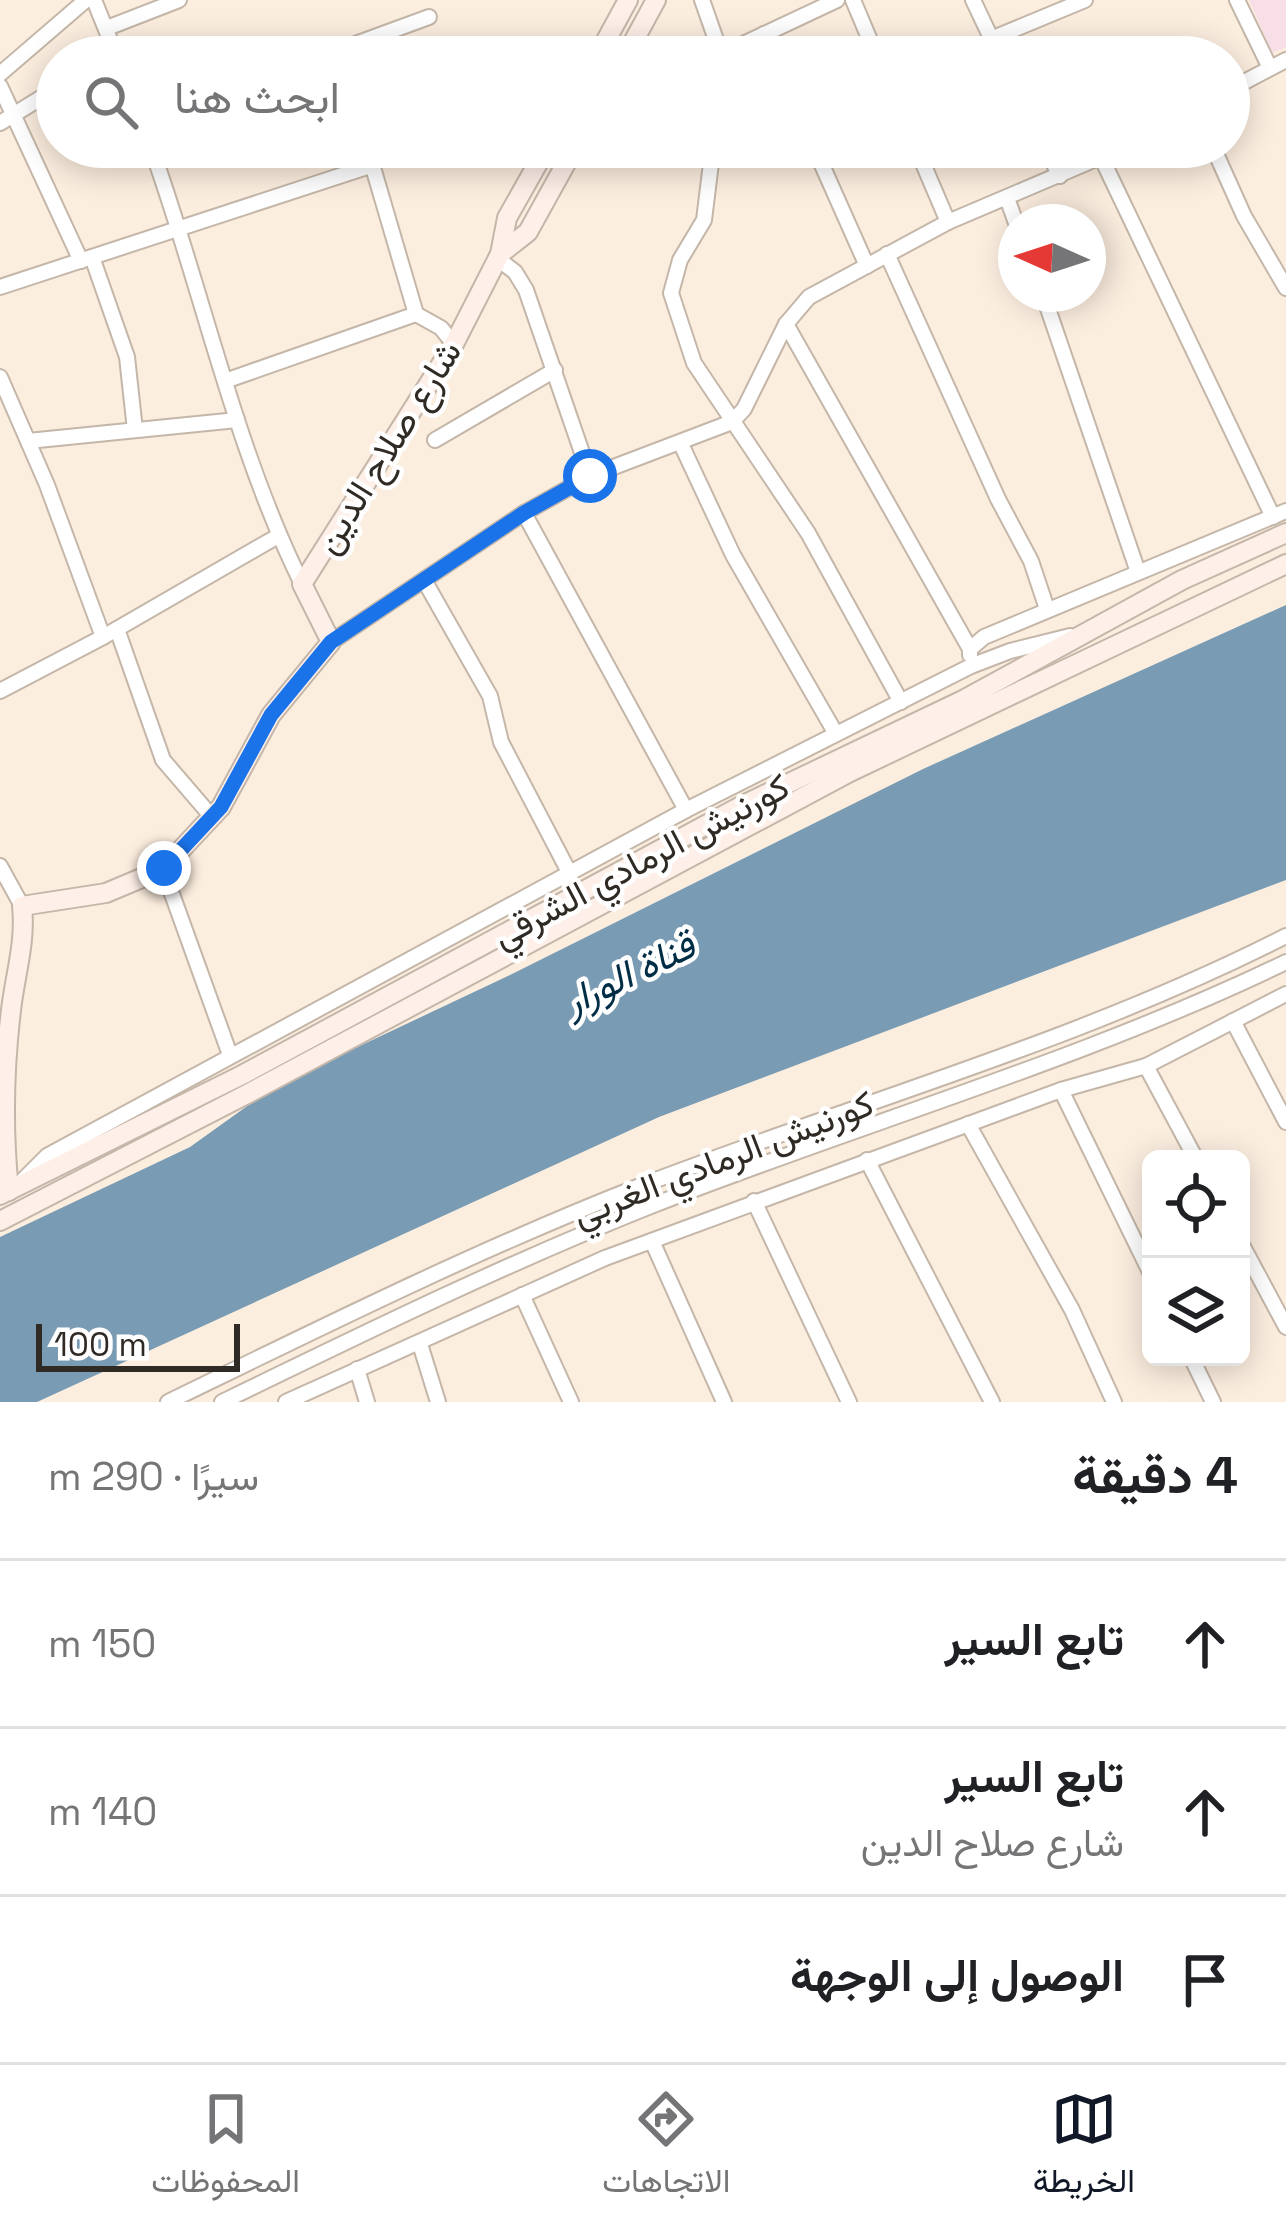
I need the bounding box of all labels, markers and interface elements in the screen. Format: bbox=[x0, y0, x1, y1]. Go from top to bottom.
search box bbox=[36, 36, 1250, 168]
icon: search bbox=[78, 69, 144, 135]
text: ابحث هنا bbox=[174, 69, 340, 126]
north arrow bbox=[998, 204, 1106, 312]
street label: شارع صلاح الدين bbox=[304, 332, 473, 563]
route start bbox=[563, 449, 617, 503]
street label: كورنيش الرمادي الشرقي bbox=[485, 763, 800, 964]
route end bbox=[137, 841, 191, 895]
water label: قناة الورار bbox=[553, 919, 706, 1027]
street label: كورنيش الرمادي الغربي bbox=[566, 1080, 882, 1243]
map controls bbox=[1142, 1150, 1250, 1366]
button: locate bbox=[1142, 1150, 1250, 1258]
button: layers bbox=[1142, 1258, 1250, 1366]
scale bar bbox=[36, 1318, 240, 1371]
text: 100 m bbox=[54, 1324, 147, 1366]
text: 4 دقيقة bbox=[1072, 1443, 1238, 1508]
text: سيرًا · 290 m bbox=[48, 1452, 259, 1501]
text: تابع السير bbox=[945, 1611, 1124, 1668]
icon: ahead bbox=[1172, 1611, 1238, 1677]
text: 150 m bbox=[48, 1619, 156, 1668]
text: تابع السير bbox=[945, 1748, 1124, 1805]
icon: ahead bbox=[1172, 1779, 1238, 1845]
text: 140 m bbox=[48, 1787, 157, 1836]
text: شارع صلاح الدين bbox=[861, 1818, 1124, 1867]
text: الوصول إلى الوجهة bbox=[790, 1947, 1124, 2004]
icon: arrive bbox=[1172, 1947, 1238, 2013]
tab: المحفوظات bbox=[151, 2086, 300, 2210]
tab: الاتجاهات bbox=[602, 2086, 730, 2210]
tab: الخريطة bbox=[1033, 2086, 1135, 2210]

